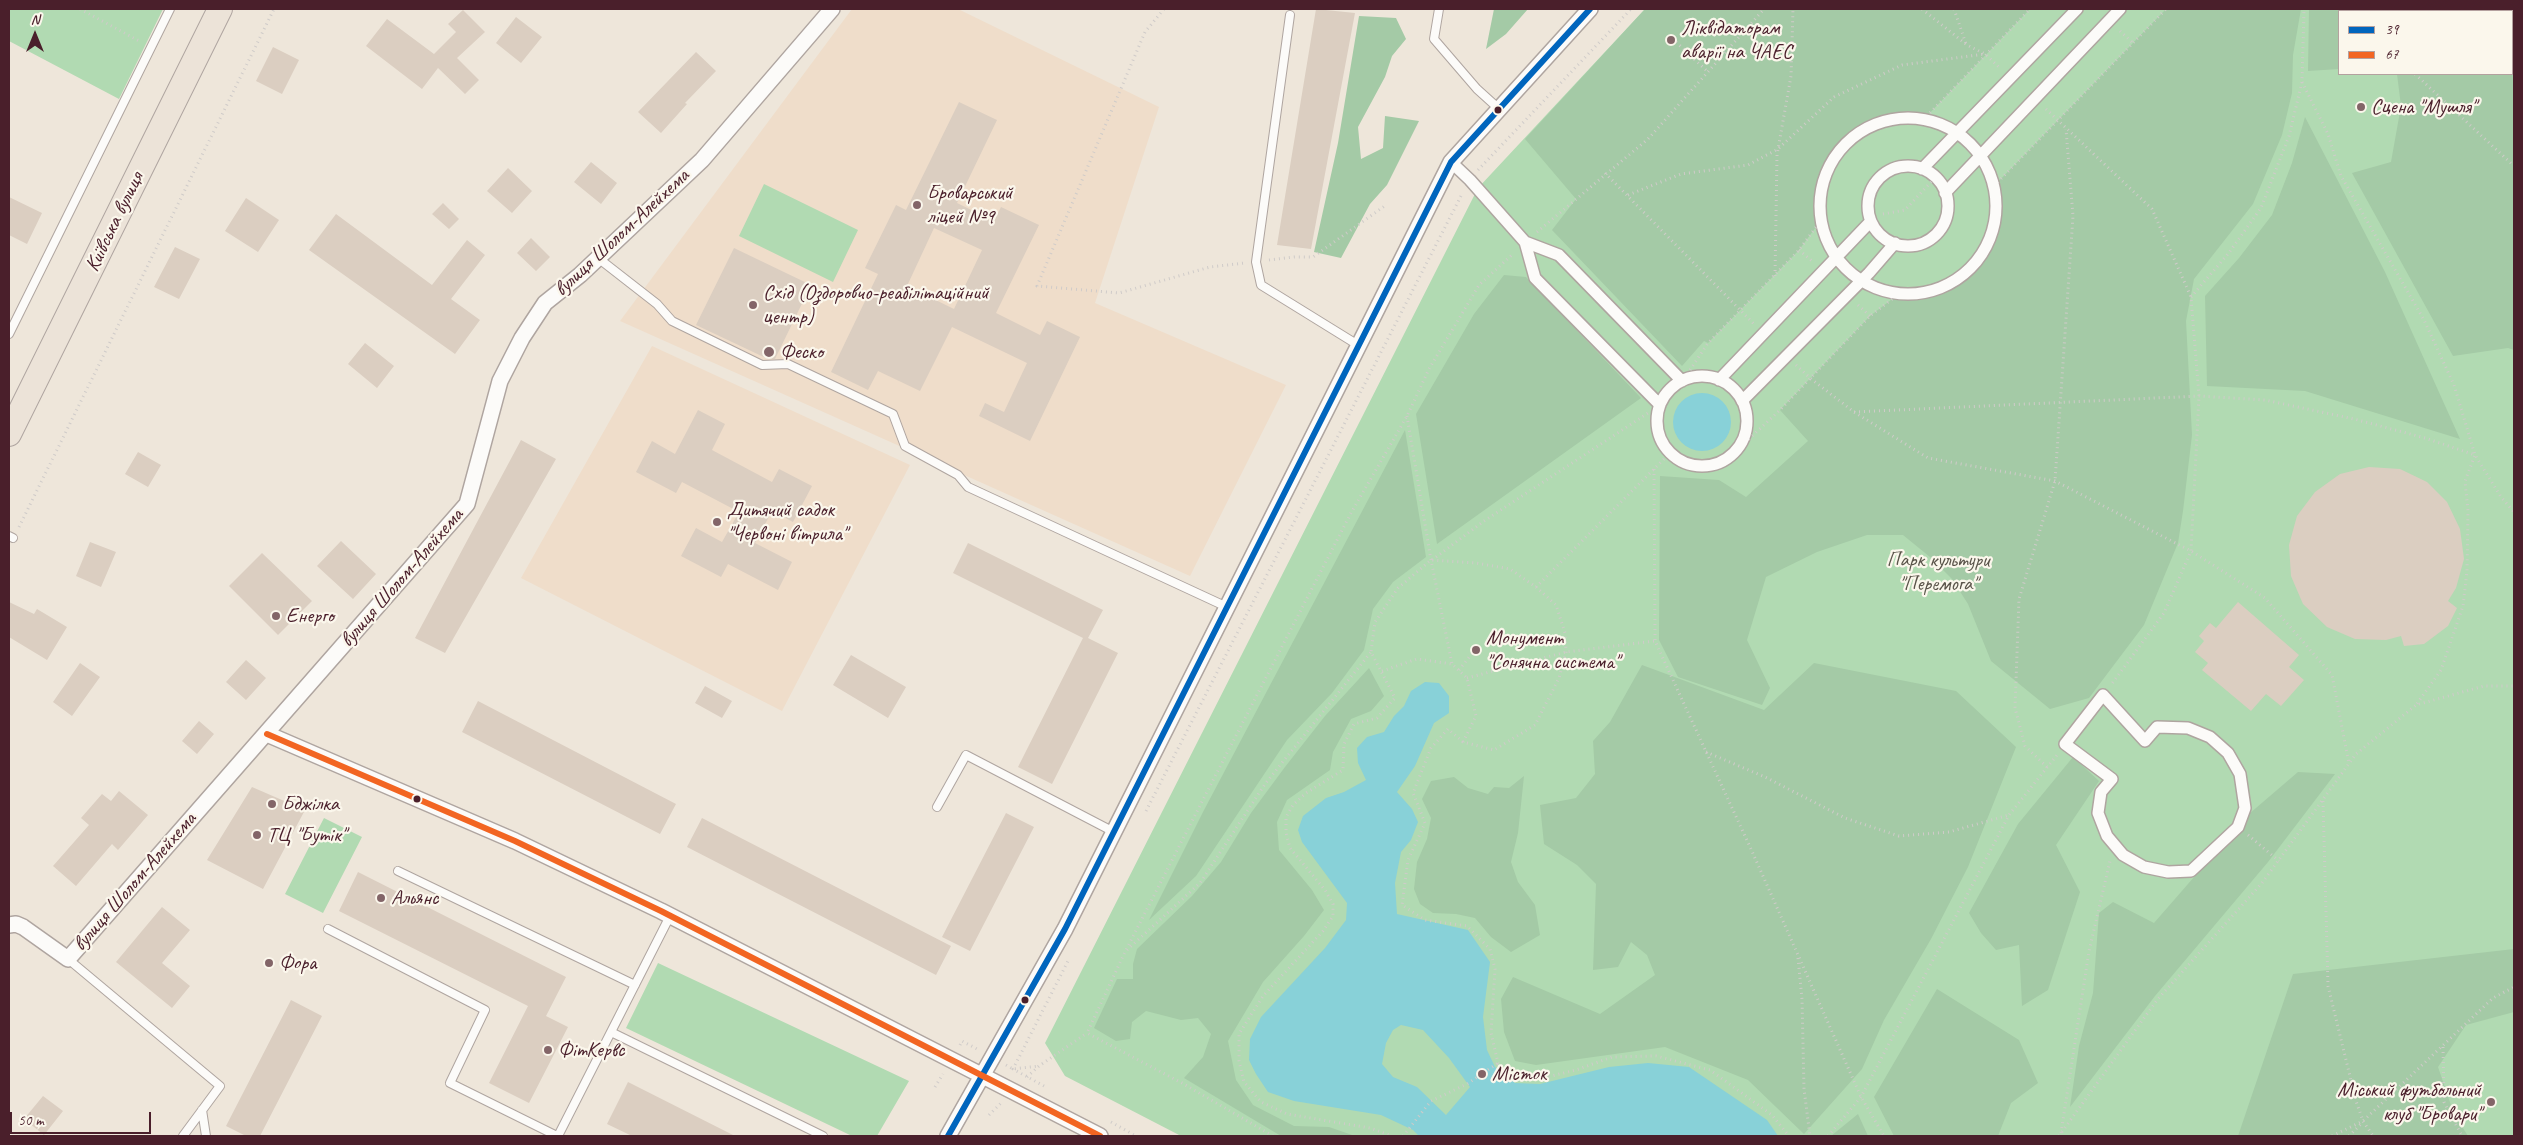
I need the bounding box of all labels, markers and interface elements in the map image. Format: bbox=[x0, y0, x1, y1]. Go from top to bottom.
north arrow bbox=[10, 10, 60, 60]
legend bbox=[2338, 10, 2513, 75]
text: N bbox=[31, 11, 39, 28]
place label: Ліквідаторам аварії на ЧАЕС bbox=[1681, 15, 1792, 65]
text: 39 bbox=[2385, 20, 2399, 39]
marker: Ліквідаторам аварії на ЧАЕС bbox=[1665, 34, 1677, 46]
text: 67 bbox=[2385, 45, 2399, 64]
place label: Сцена "Мушля" bbox=[2371, 94, 2476, 120]
marker: Сцена "Мушля" bbox=[2355, 101, 2367, 113]
unlabelled marker bbox=[1493, 105, 1503, 115]
street label: вулиця Шолом-Алейхема bbox=[549, 164, 695, 302]
street label: Київська вулиця bbox=[80, 168, 150, 276]
place label: Броварський ліцей №9 bbox=[927, 180, 1012, 230]
marker: Броварський ліцей №9 bbox=[911, 199, 923, 211]
place label: Схід (Оздоровчо-реабілітаційний центр) bbox=[763, 280, 989, 330]
marker: Схід (Оздоровчо-реабілітаційний центр) bbox=[747, 299, 759, 311]
place label: Феско bbox=[780, 339, 823, 365]
marker: Феско bbox=[762, 345, 776, 359]
place label: Дитячий садок "Червоні вітрила" bbox=[727, 497, 847, 547]
street label: вулиця Шолом-Алейхема bbox=[335, 503, 469, 653]
marker: Дитячий садок "Червоні вітрила" bbox=[711, 516, 723, 528]
park label: Парк культури "Перемога" bbox=[1887, 547, 1989, 597]
place label: Енерго bbox=[286, 603, 334, 629]
marker: Енерго bbox=[270, 610, 282, 622]
place label: Монумент "Сонячна система" bbox=[1486, 625, 1619, 675]
marker: Монумент "Сонячна система" bbox=[1470, 644, 1482, 656]
place label: Бджілка bbox=[282, 791, 339, 817]
unlabelled marker bbox=[412, 794, 422, 804]
marker: Бджілка bbox=[266, 798, 278, 810]
street label: вулиця Шолом-Алейхема bbox=[68, 807, 202, 957]
place label: ТЦ "Бутік" bbox=[267, 822, 346, 848]
marker: ТЦ "Бутік" bbox=[251, 829, 263, 841]
place label: Альянс bbox=[391, 885, 438, 911]
marker: Альянс bbox=[375, 892, 387, 904]
place label: Фора bbox=[279, 950, 316, 976]
marker: Фора bbox=[263, 957, 275, 969]
unlabelled marker bbox=[1020, 995, 1030, 1005]
place label: ФітКервс bbox=[558, 1037, 625, 1063]
marker: ФітКервс bbox=[542, 1044, 554, 1056]
place label: Місток bbox=[1492, 1061, 1547, 1087]
marker: Місток bbox=[1476, 1068, 1488, 1080]
place label: Міський футбольний клуб "Бровари" bbox=[2337, 1077, 2481, 1127]
marker: Міський футбольний клуб "Бровари" bbox=[2485, 1096, 2497, 1108]
scale bar bbox=[12, 1102, 154, 1134]
text: 50 m bbox=[18, 1111, 44, 1130]

